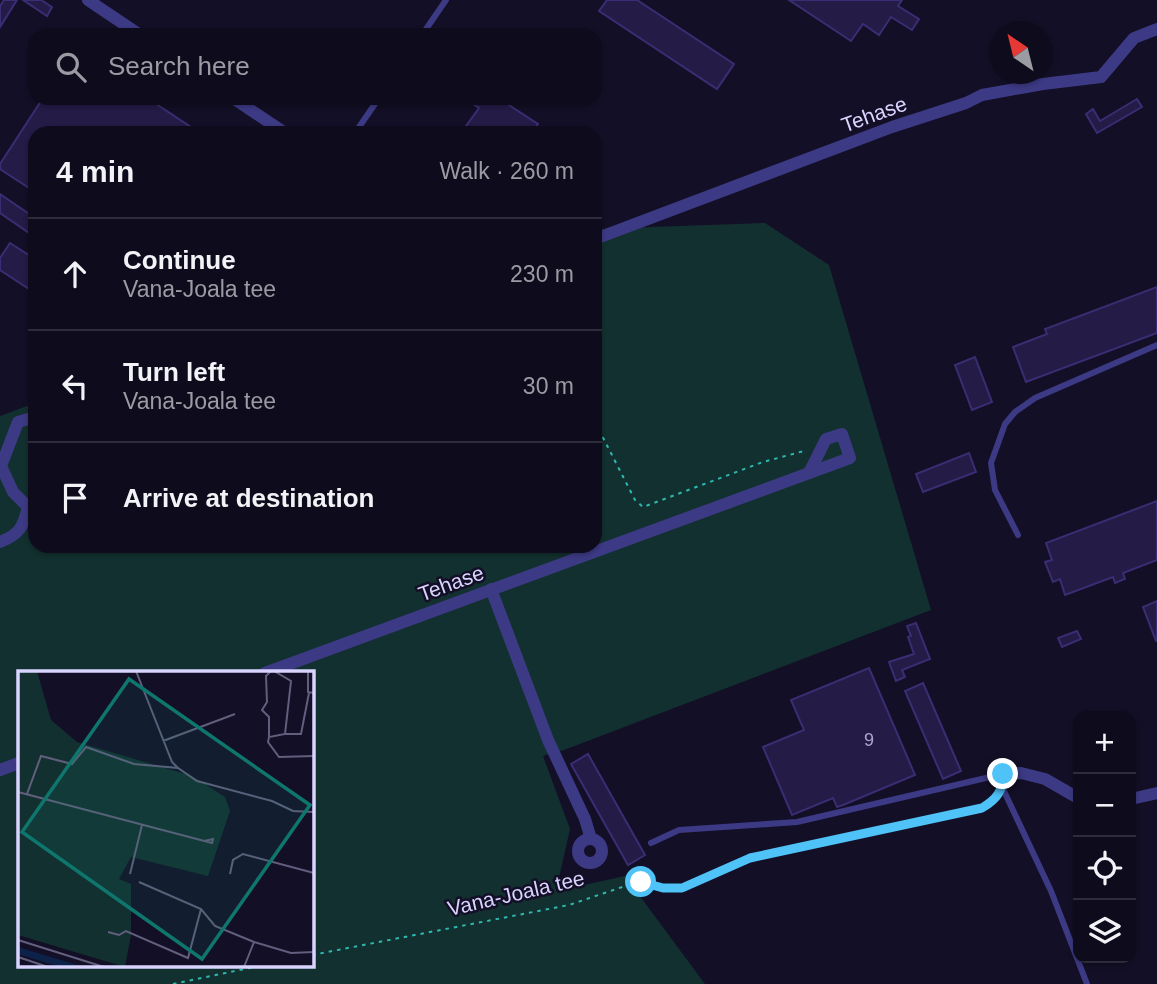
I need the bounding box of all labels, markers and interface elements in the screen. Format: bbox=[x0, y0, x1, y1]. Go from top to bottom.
north arrow bbox=[989, 21, 1052, 84]
search box bbox=[28, 28, 602, 105]
icon: search bbox=[52, 48, 90, 86]
text: Search here bbox=[108, 51, 250, 81]
street label: Tehase bbox=[838, 92, 910, 136]
text: 4 min bbox=[56, 155, 134, 188]
text: Walk · 260 m bbox=[439, 158, 574, 184]
text: Continue bbox=[123, 245, 236, 275]
icon: ahead bbox=[56, 255, 94, 293]
text: 230 m bbox=[510, 261, 574, 287]
text: Vana-Joala tee bbox=[123, 276, 276, 302]
text: Turn left bbox=[123, 357, 225, 387]
icon: left bbox=[56, 367, 94, 405]
text: 30 m bbox=[523, 373, 574, 399]
text: Vana-Joala tee bbox=[123, 388, 276, 414]
icon: arrive bbox=[56, 479, 94, 517]
text: Arrive at destination bbox=[123, 483, 374, 513]
street label: Tehase bbox=[415, 561, 487, 605]
inset map bbox=[18, 671, 313, 967]
map controls bbox=[1073, 711, 1136, 963]
button: + bbox=[1073, 711, 1136, 774]
house number: 9 bbox=[864, 730, 874, 750]
route end bbox=[987, 758, 1018, 789]
button: − bbox=[1073, 774, 1136, 837]
button: locate bbox=[1073, 837, 1136, 900]
street label: Vana-Joala tee bbox=[445, 866, 587, 920]
route start bbox=[625, 866, 656, 897]
button: layers bbox=[1073, 900, 1136, 963]

